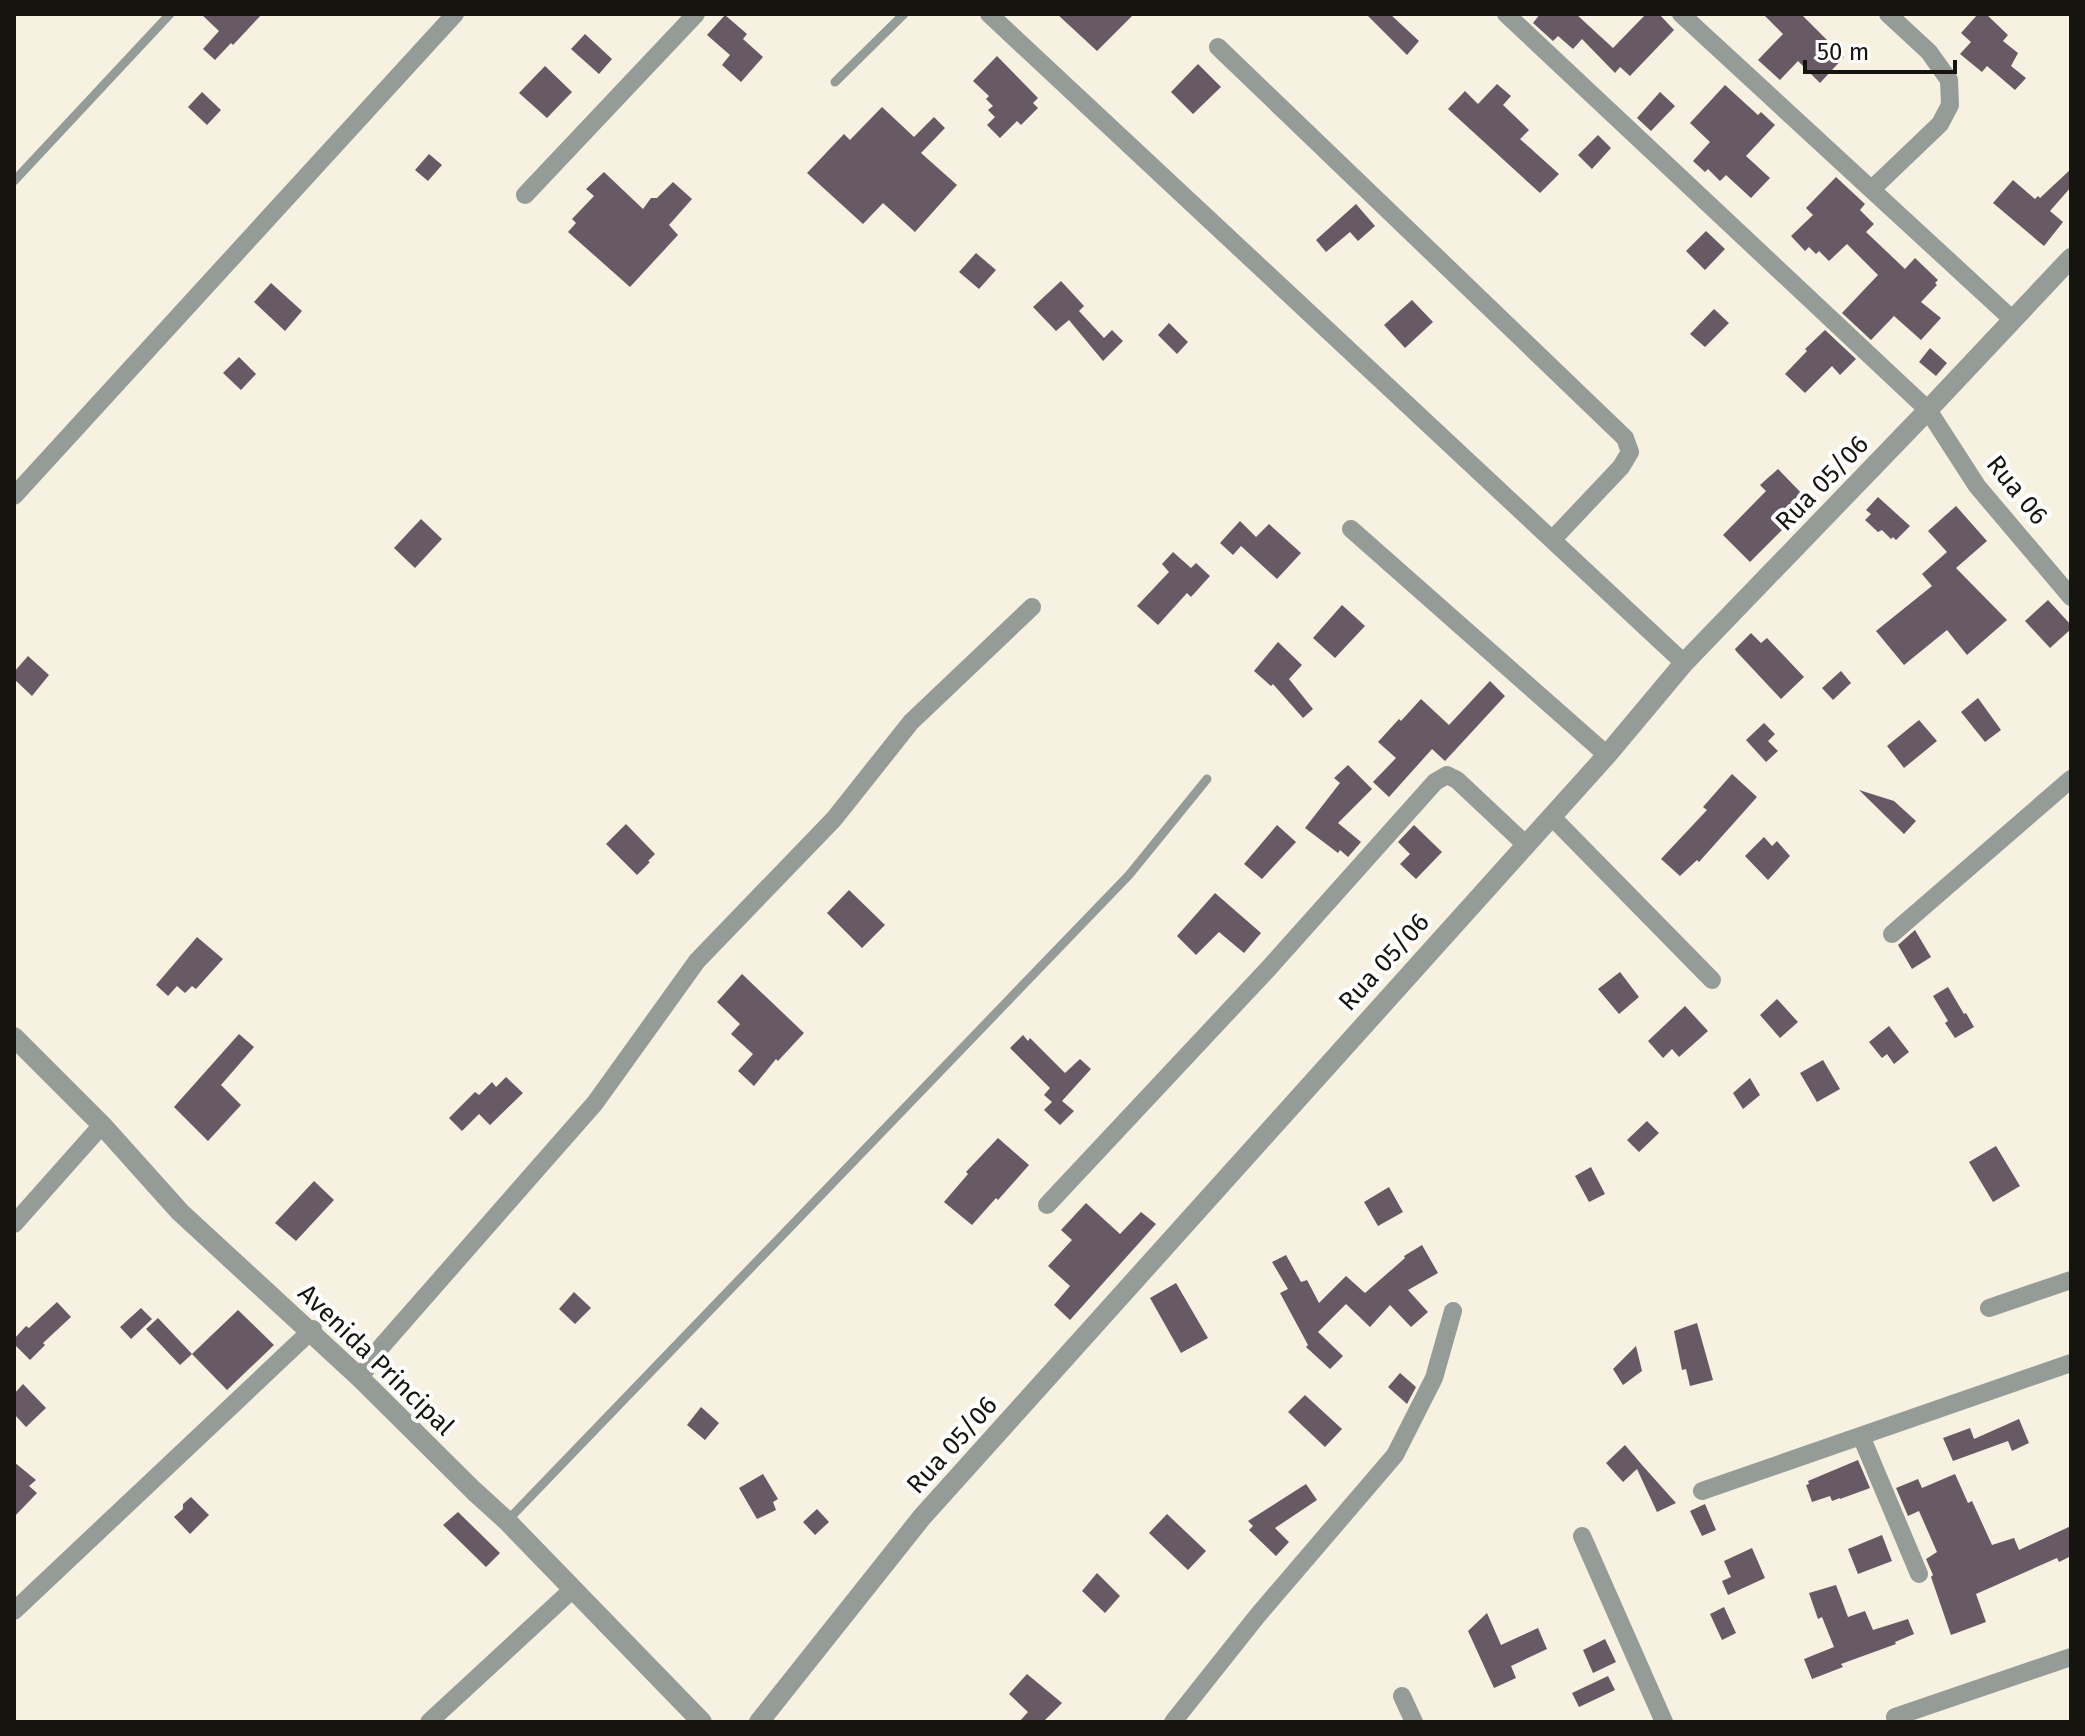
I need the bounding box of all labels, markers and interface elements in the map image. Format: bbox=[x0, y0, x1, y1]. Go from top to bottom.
scale bar bbox=[1805, 24, 1955, 74]
text: 50 m bbox=[1817, 38, 1869, 66]
street label: Rua 05/06 bbox=[1769, 429, 1875, 537]
street label: Rua 06 bbox=[1980, 449, 2054, 531]
street label: Rua 05/06 bbox=[1332, 907, 1436, 1017]
street label: Avenida Principal bbox=[292, 1278, 461, 1442]
street label: Rua 05/06 bbox=[900, 1390, 1004, 1500]

